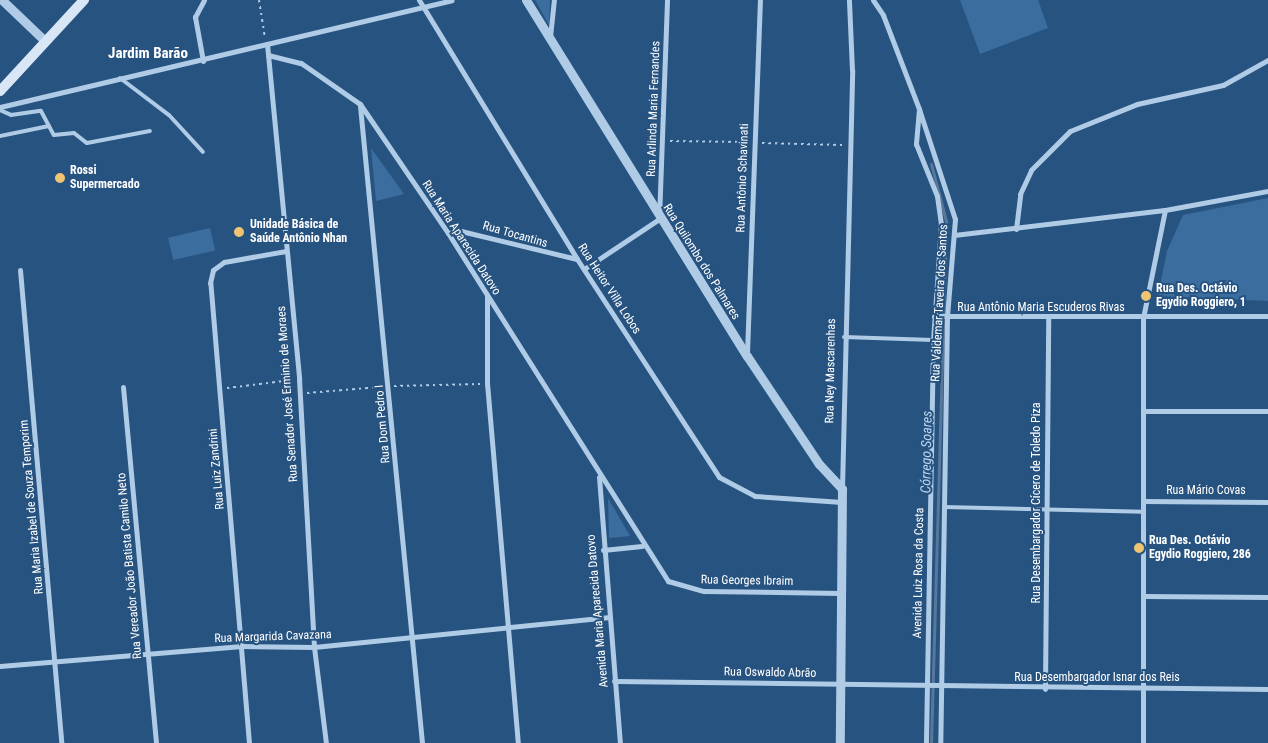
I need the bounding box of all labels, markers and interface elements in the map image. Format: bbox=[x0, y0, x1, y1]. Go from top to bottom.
street label: Rua Arlinda Maria Fernandes bbox=[644, 41, 664, 177]
district label: Jardim Barão bbox=[108, 45, 188, 63]
street label: Rua Antônio Schavinati bbox=[734, 123, 752, 233]
place label: Rossi Supermercado bbox=[70, 164, 140, 192]
marker: Rossi Supermercado bbox=[54, 172, 66, 184]
street label: Rua Maria Aparecida Datovo bbox=[418, 178, 504, 298]
street label: Rua Quilombo dos Palmares bbox=[659, 202, 743, 322]
place label: Unidade Básica de Saúde Antônio Nhan bbox=[250, 218, 347, 246]
street label: Rua Tocantins bbox=[481, 219, 549, 251]
street label: Rua Valdemar Taveira dos Santos bbox=[929, 224, 951, 382]
marker: Unidade Básica de Saúde Antônio Nhan bbox=[232, 225, 246, 239]
street label: Rua Heitor Villa Lobos bbox=[574, 241, 644, 337]
place label: Rua Des. Octávio Egydio Roggiero, 1 bbox=[1156, 282, 1246, 310]
marker: Rua Des. Octávio Egydio Roggiero, 1 bbox=[1140, 290, 1152, 302]
street label: Rua Antônio Maria Escuderos Rivas bbox=[957, 301, 1125, 315]
street label: Rua Senador José Erminio de Moraes bbox=[275, 305, 301, 483]
street label: Rua Ney Mascarenhas bbox=[823, 318, 839, 424]
street label: Rua Dom Pedro I bbox=[372, 384, 394, 464]
street label: Rua Desembargador Cícero de Toledo Piza bbox=[1030, 402, 1044, 604]
water label: Córrego Soares bbox=[917, 411, 935, 493]
street label: Rua Maria Izabel de Souza Temporim bbox=[17, 419, 47, 595]
street label: Rua Luiz Zandrini bbox=[206, 428, 228, 510]
street label: Rua Vereador João Batista Camilo Neto bbox=[115, 472, 145, 660]
street label: Rua Mário Covas bbox=[1166, 484, 1246, 498]
street label: Avenida Luiz Rosa da Costa bbox=[911, 507, 927, 639]
street label: Avenida Maria Aparecida Datovo bbox=[584, 534, 612, 688]
place label: Rua Des. Octávio Egydio Roggiero, 286 bbox=[1149, 534, 1251, 562]
marker: Rua Des. Octávio Egydio Roggiero, 286 bbox=[1133, 542, 1145, 554]
street label: Rua Georges Ibraim bbox=[701, 573, 793, 589]
street label: Rua Margarida Cavazana bbox=[214, 628, 332, 646]
street label: Rua Oswaldo Abrão bbox=[724, 665, 816, 681]
street label: Rua Desembargador Isnar dos Reis bbox=[1014, 671, 1180, 685]

